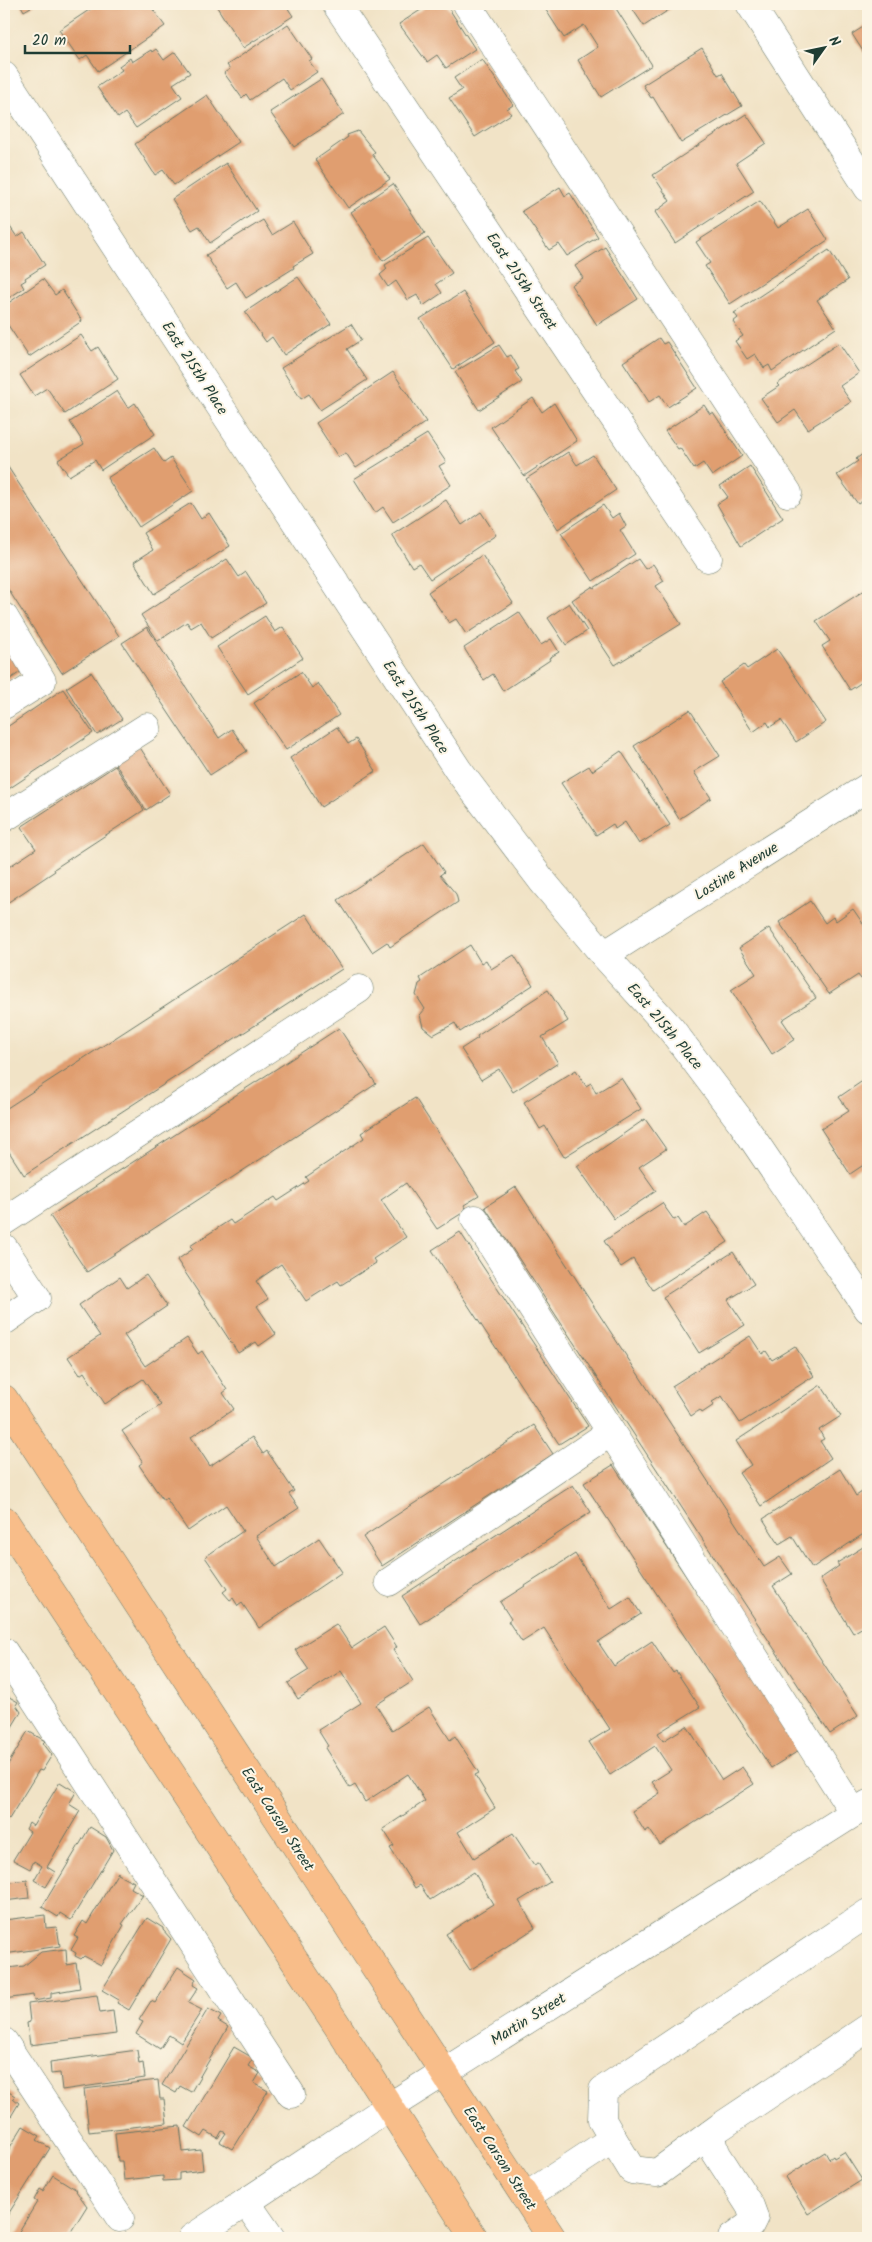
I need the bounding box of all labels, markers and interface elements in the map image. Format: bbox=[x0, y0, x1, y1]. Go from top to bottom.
scale bar bbox=[25, 22, 130, 54]
north arrow bbox=[800, 22, 850, 72]
text: 20 m bbox=[32, 29, 66, 53]
text: N bbox=[822, 32, 846, 51]
street label: East 215th Street bbox=[480, 228, 563, 335]
street label: East 215th Place bbox=[155, 317, 234, 420]
street label: East 215th Place bbox=[376, 656, 455, 759]
street label: Lostine Avenue bbox=[690, 836, 784, 907]
street label: East 215th Place bbox=[620, 978, 708, 1076]
street label: East Carson Street bbox=[234, 1763, 320, 1877]
street label: Martin Street bbox=[486, 1987, 571, 2053]
street label: East Carson Street bbox=[456, 2102, 542, 2216]

